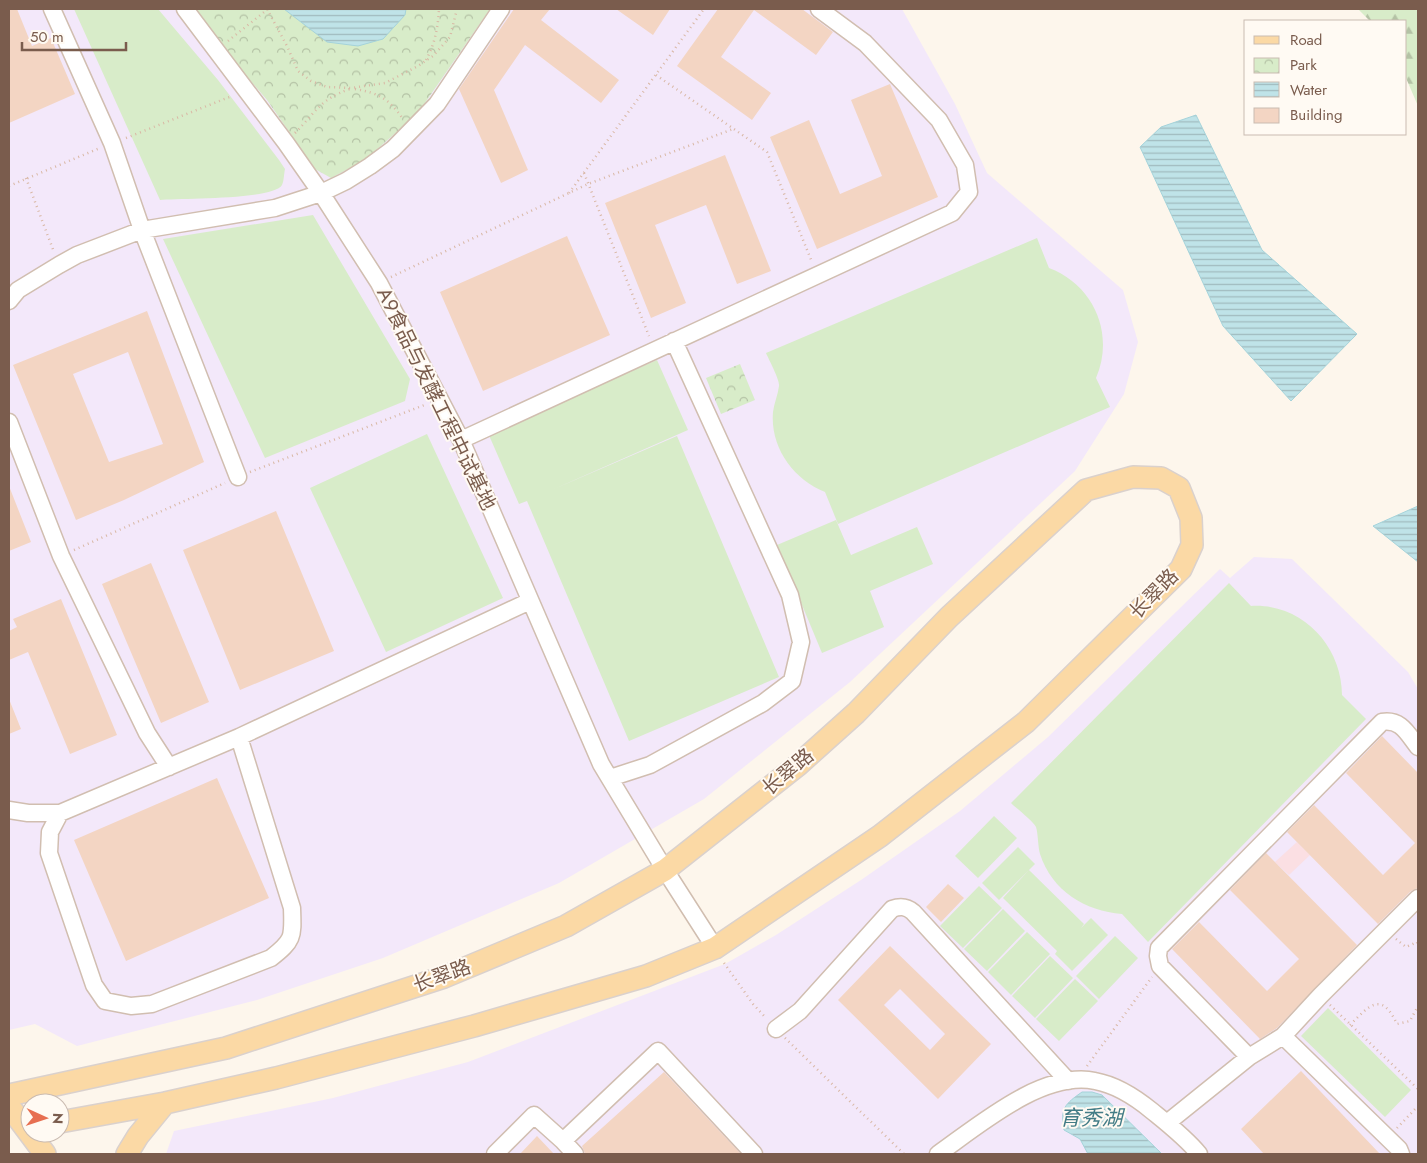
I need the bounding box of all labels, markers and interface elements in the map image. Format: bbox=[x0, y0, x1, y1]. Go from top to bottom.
scale bar bbox=[22, 20, 126, 52]
legend bbox=[1244, 20, 1407, 135]
text: 50 m bbox=[30, 26, 64, 48]
text: Road bbox=[1290, 29, 1322, 51]
text: Park bbox=[1290, 54, 1317, 76]
text: Water bbox=[1290, 79, 1328, 101]
text: Building bbox=[1290, 104, 1342, 126]
street label: A9食品与发酵工程中试基地 bbox=[369, 283, 503, 515]
street label: 长翠路 bbox=[1123, 562, 1185, 626]
street label: 长翠路 bbox=[756, 742, 820, 802]
street label: 长翠路 bbox=[409, 952, 475, 1000]
north arrow bbox=[20, 1093, 70, 1143]
water label: 育秀湖 bbox=[1060, 1103, 1125, 1133]
text: N bbox=[48, 1113, 68, 1125]

